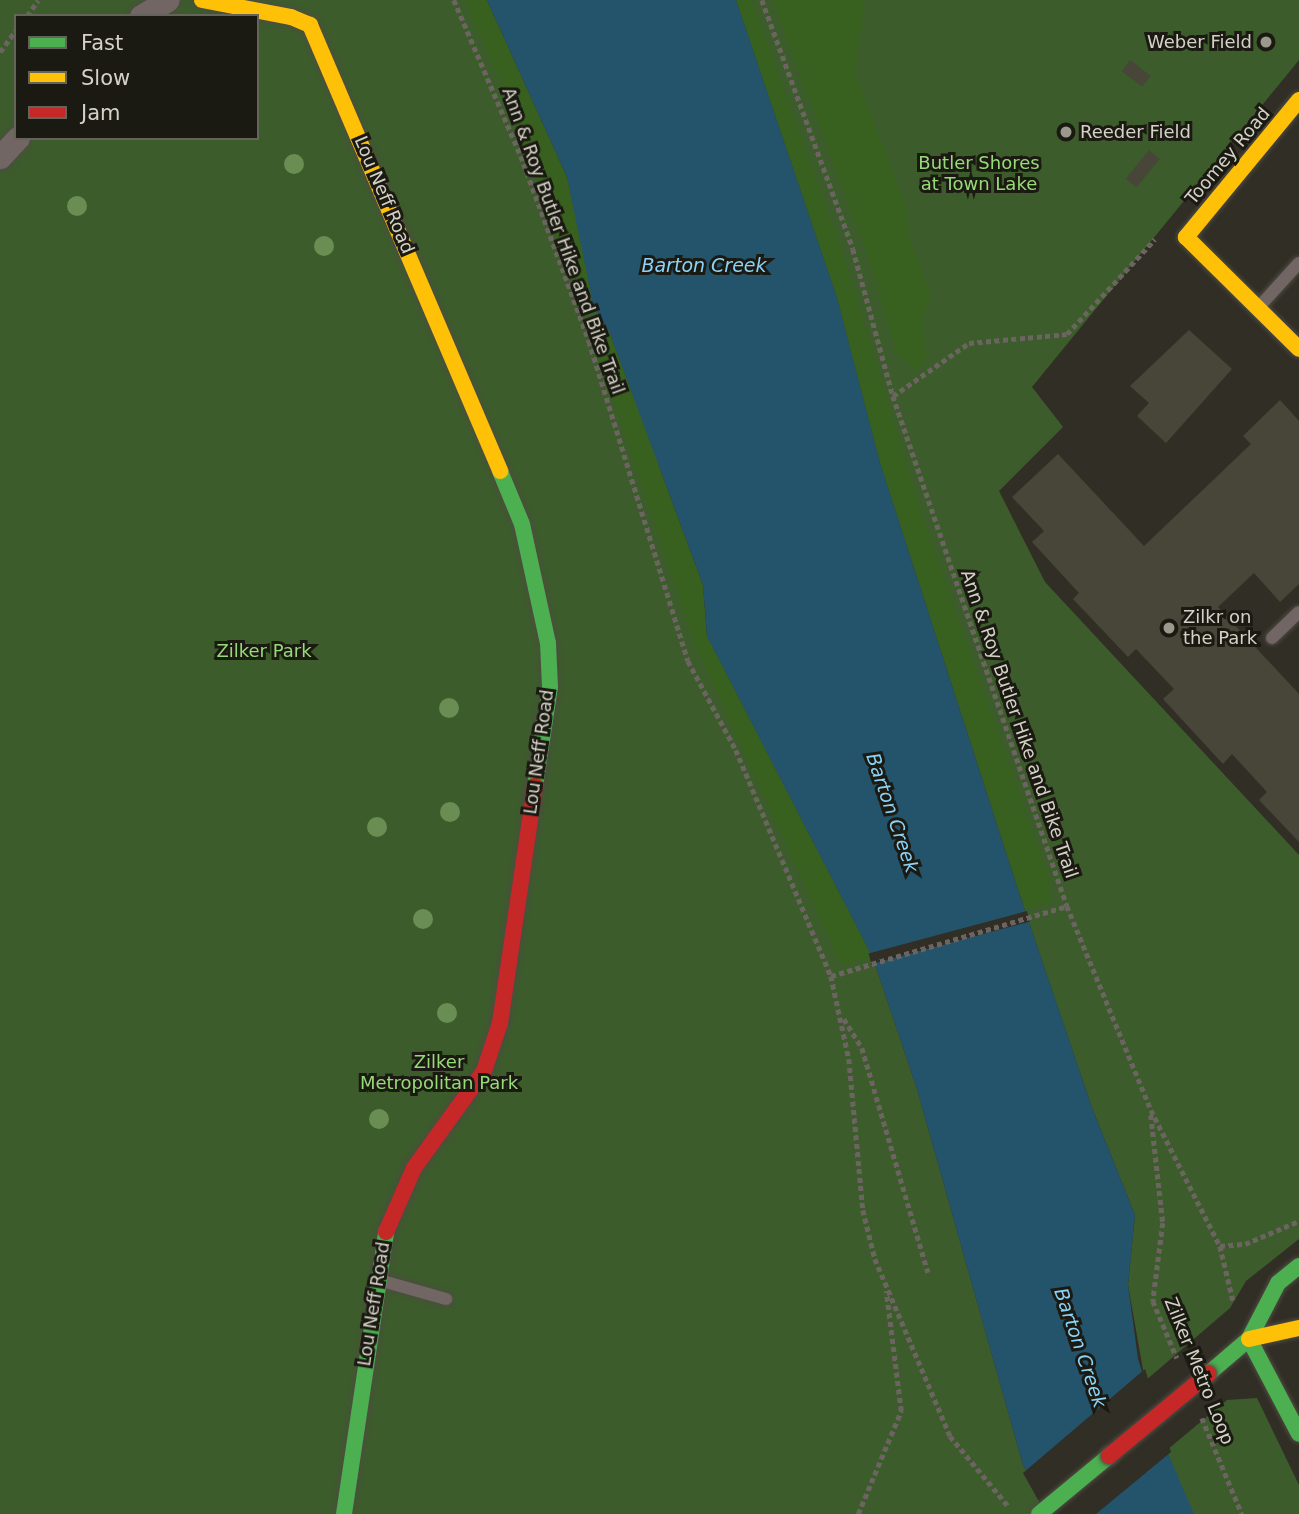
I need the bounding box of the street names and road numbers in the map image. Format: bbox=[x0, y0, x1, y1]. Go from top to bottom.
street label: Ann & Roy Butler Hike and Bike Trail bbox=[497, 85, 629, 397]
street label: Toomey Road bbox=[1181, 103, 1275, 209]
street label: Lou Neff Road bbox=[350, 133, 418, 257]
street label: Ann & Roy Butler Hike and Bike Trail bbox=[956, 567, 1082, 881]
street label: Lou Neff Road bbox=[520, 688, 558, 816]
street label: Lou Neff Road bbox=[354, 1240, 394, 1368]
street label: Zilker Metro Loop bbox=[1160, 1294, 1238, 1448]

